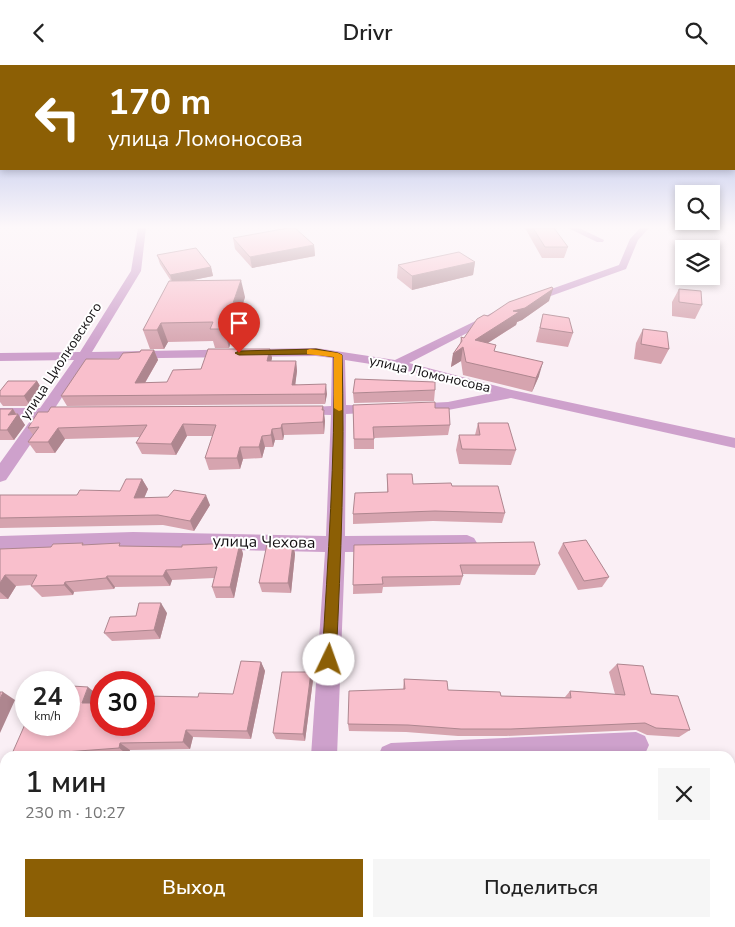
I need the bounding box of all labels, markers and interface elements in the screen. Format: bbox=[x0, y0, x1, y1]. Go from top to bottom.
text: Drivr bbox=[343, 18, 392, 48]
icon: back bbox=[25, 19, 53, 47]
icon: search bbox=[682, 19, 710, 47]
text: 170 m bbox=[108, 79, 211, 126]
icon: left bbox=[25, 85, 90, 150]
text: улица Ломоносова bbox=[108, 124, 303, 154]
map controls bbox=[675, 185, 720, 285]
button: search bbox=[675, 185, 720, 230]
button: layers bbox=[675, 240, 720, 285]
street label: улица Циолковского bbox=[16, 298, 106, 423]
pin bbox=[218, 302, 260, 353]
icon: arrive bbox=[225, 309, 253, 337]
street label: улица Ломоносова bbox=[367, 351, 493, 397]
street label: улица Чехова bbox=[212, 530, 316, 554]
position arrow bbox=[302, 633, 354, 685]
speed limit sign: 30 bbox=[90, 671, 155, 736]
text: 24 bbox=[32, 680, 63, 714]
text: km/h bbox=[34, 708, 61, 724]
text: 1 мин bbox=[25, 762, 107, 803]
button: close bbox=[658, 768, 710, 820]
text: 230 m · 10:27 bbox=[25, 802, 126, 824]
button: Выход bbox=[25, 859, 363, 917]
button: Поделиться bbox=[373, 859, 710, 917]

